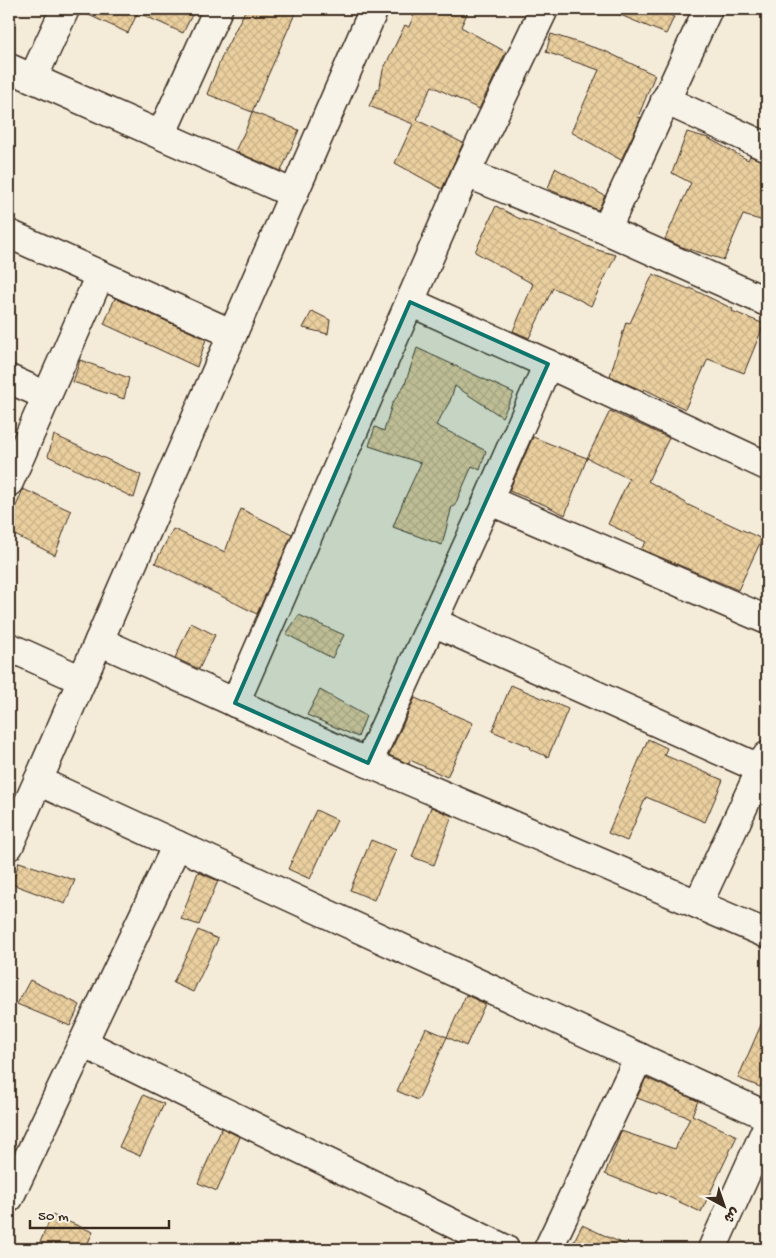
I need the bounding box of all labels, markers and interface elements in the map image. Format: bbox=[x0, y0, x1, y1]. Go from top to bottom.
north arrow bbox=[698, 1180, 748, 1230]
scale bar bbox=[30, 1198, 169, 1230]
text: ش bbox=[719, 1203, 742, 1226]
text: 50 m bbox=[38, 1208, 69, 1226]

